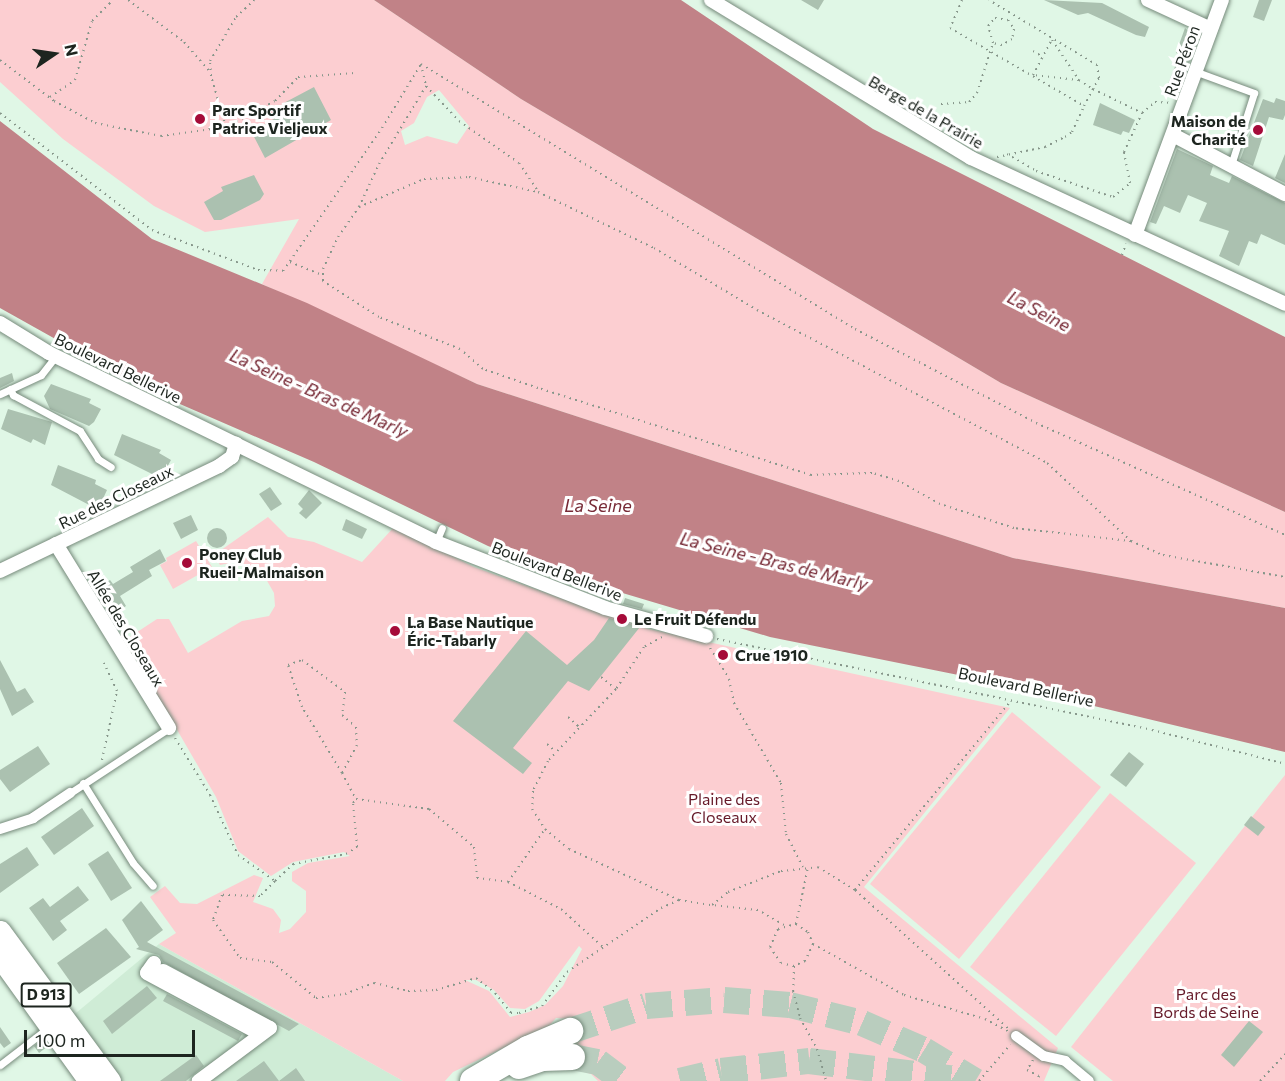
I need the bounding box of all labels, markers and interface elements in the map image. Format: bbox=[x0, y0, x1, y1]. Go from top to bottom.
street label: Rue Péron bbox=[1160, 23, 1204, 99]
north arrow bbox=[24, 24, 84, 84]
text: N bbox=[61, 42, 83, 58]
street label: Berge de la Prairie bbox=[865, 71, 987, 153]
place label: Parc Sportif Patrice Vieljeux bbox=[212, 100, 328, 138]
place label: Maison de Charité bbox=[1171, 111, 1246, 149]
marker: Parc Sportif Patrice Vieljeux bbox=[193, 112, 207, 126]
marker: Maison de Charité bbox=[1251, 123, 1265, 137]
water label: La Seine bbox=[1004, 286, 1074, 336]
street label: Boulevard Bellerive bbox=[52, 329, 184, 407]
water label: La Seine - Bras de Marly bbox=[227, 344, 411, 442]
street label: Rue des Closeaux bbox=[56, 461, 176, 533]
water label: La Seine bbox=[564, 494, 632, 516]
water label: La Seine - Bras de Marly bbox=[678, 527, 870, 595]
street label: Boulevard Bellerive bbox=[489, 537, 625, 605]
place label: Poney Club Rueil-Malmaison bbox=[199, 544, 324, 582]
marker: Poney Club Rueil-Malmaison bbox=[180, 556, 194, 570]
street label: Allée des Closeaux bbox=[83, 566, 169, 690]
place label: Le Fruit Défendu bbox=[634, 609, 756, 629]
place label: La Base Nautique Éric-Tabarly bbox=[407, 612, 533, 650]
marker: Le Fruit Défendu bbox=[615, 612, 629, 626]
marker: La Base Nautique Éric-Tabarly bbox=[388, 624, 402, 638]
place label: Crue 1910 bbox=[735, 645, 808, 665]
marker: Crue 1910 bbox=[716, 648, 730, 662]
street label: Boulevard Bellerive bbox=[956, 663, 1096, 711]
park label: Plaine des Closeaux bbox=[688, 789, 760, 827]
road number: D 913 bbox=[20, 983, 72, 1007]
park label: Parc des Bords de Seine bbox=[1153, 984, 1259, 1022]
scale bar bbox=[27, 1018, 198, 1056]
text: 100 m bbox=[35, 1029, 85, 1051]

